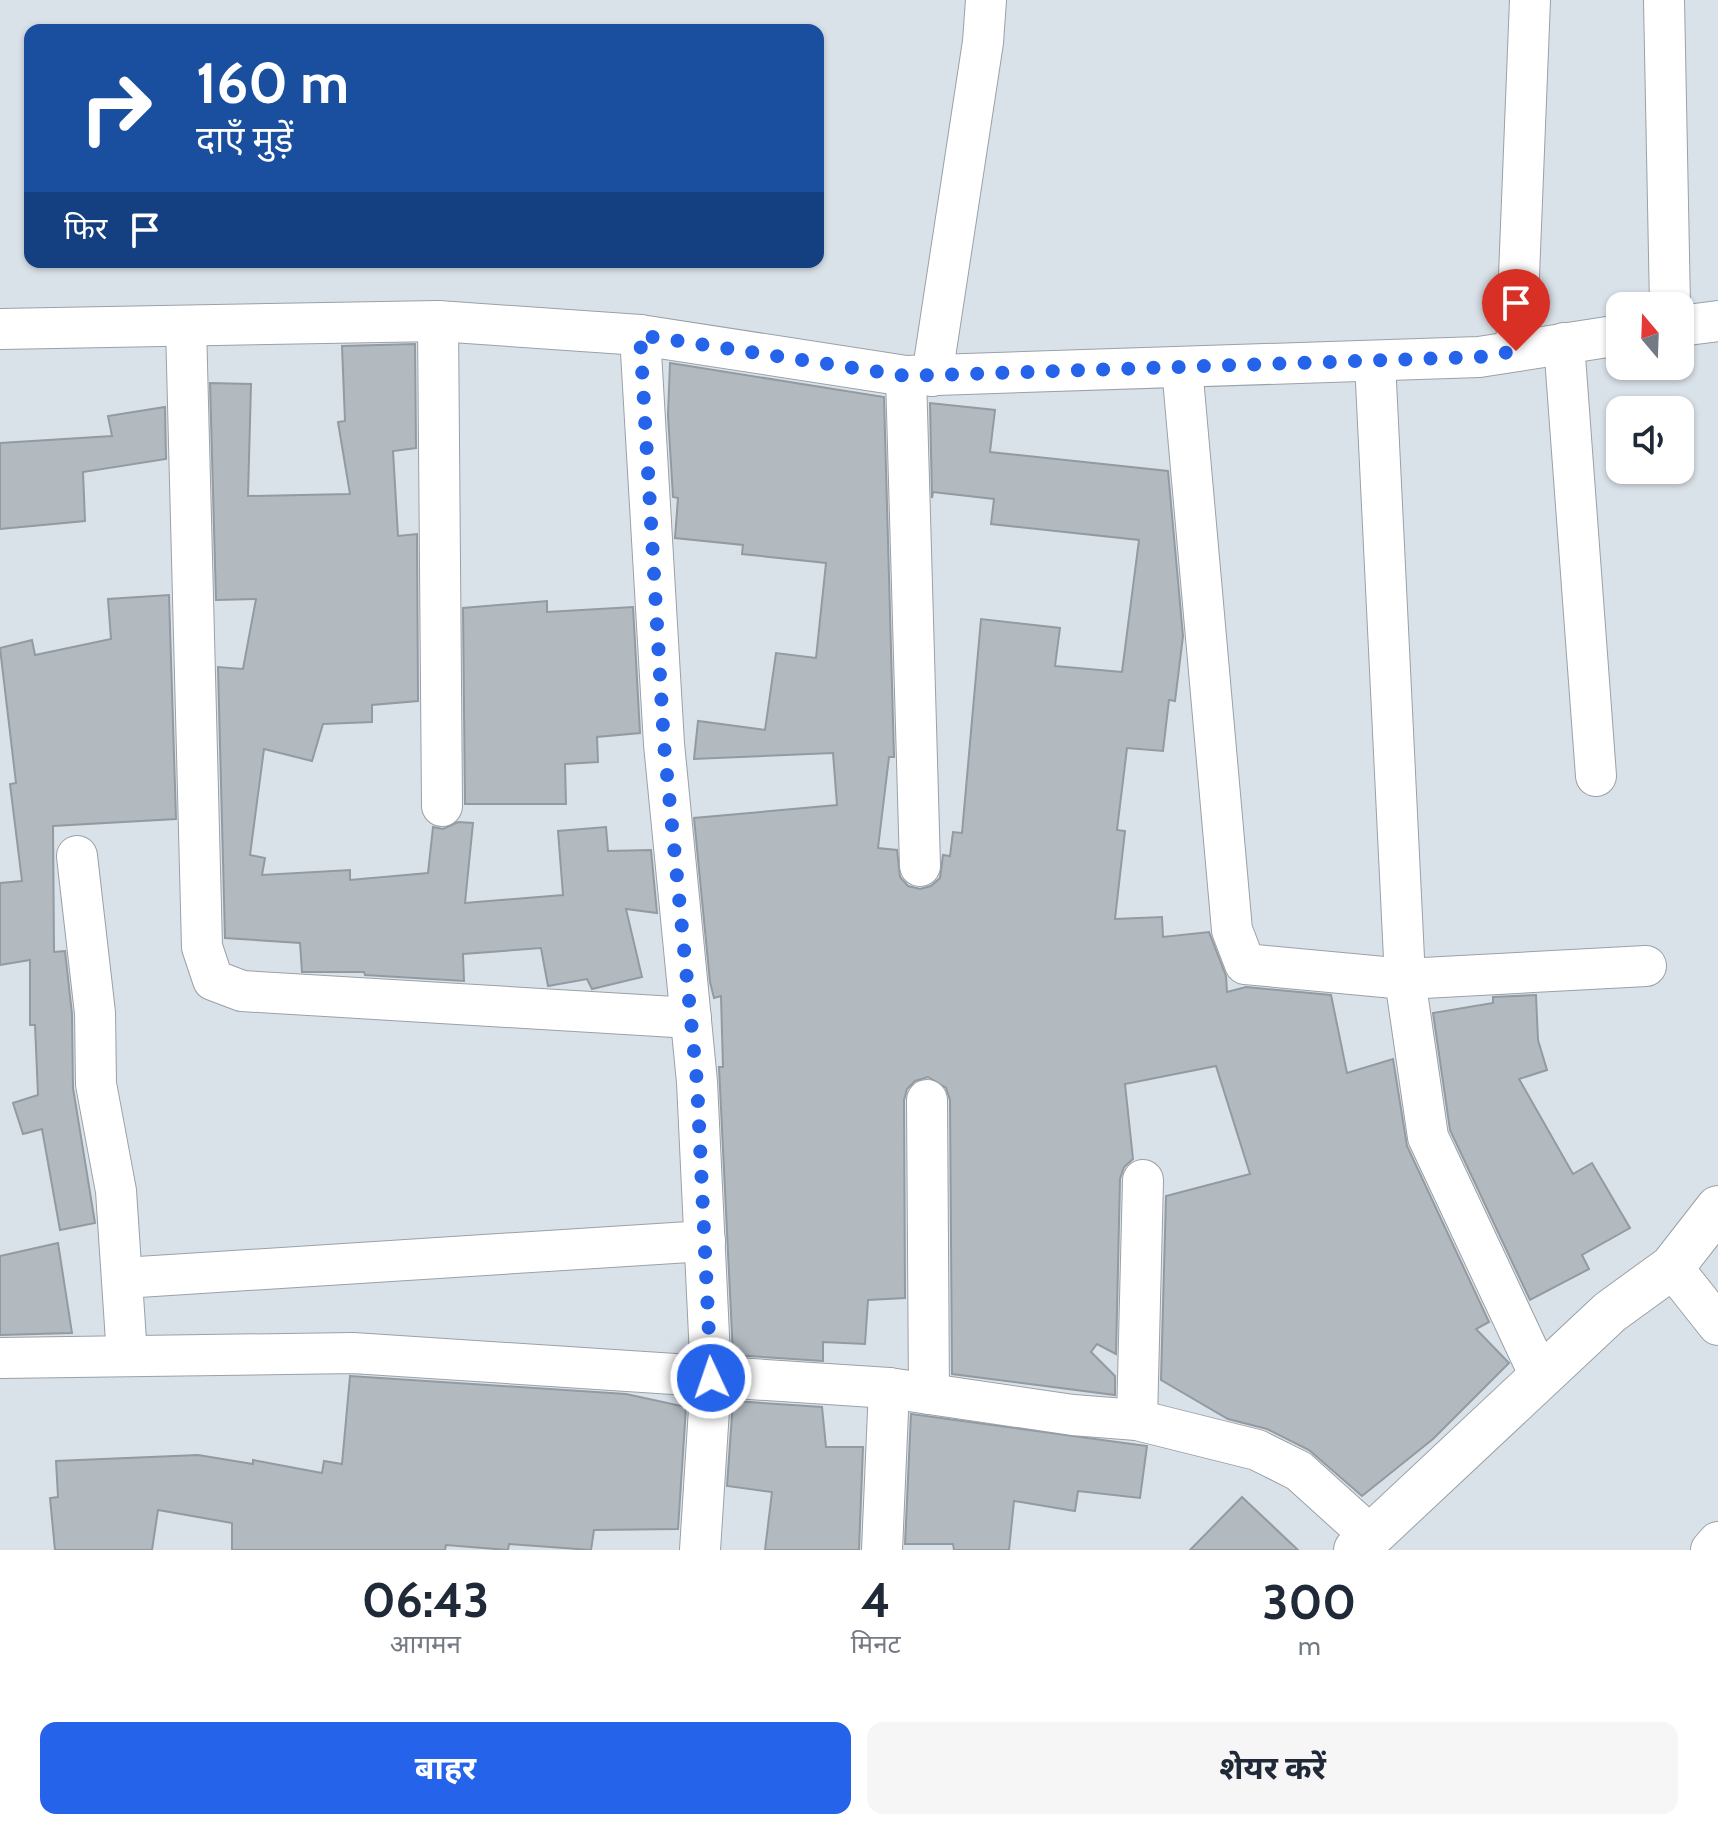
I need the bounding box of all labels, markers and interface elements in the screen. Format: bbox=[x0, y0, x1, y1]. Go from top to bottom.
text: 160 m bbox=[196, 49, 349, 117]
icon: right bbox=[64, 56, 168, 160]
text: दाएँ मुड़ें bbox=[196, 117, 293, 161]
icon: arrive bbox=[123, 208, 167, 252]
text: फिर bbox=[64, 210, 107, 247]
pin bbox=[1482, 269, 1550, 351]
icon: arrive bbox=[1494, 281, 1538, 325]
north arrow bbox=[1606, 292, 1694, 380]
map controls bbox=[1606, 292, 1694, 484]
button: sound bbox=[1606, 396, 1694, 484]
position arrow bbox=[669, 1336, 753, 1420]
text: 06:43 bbox=[362, 1571, 489, 1629]
text: 4 bbox=[861, 1571, 891, 1629]
text: 300 bbox=[1263, 1573, 1356, 1631]
text: आगमन bbox=[390, 1628, 461, 1660]
text: मिनट bbox=[851, 1628, 901, 1660]
text: m bbox=[1298, 1630, 1321, 1662]
button: बाहर bbox=[40, 1722, 851, 1814]
button: शेयर करें bbox=[867, 1722, 1678, 1814]

